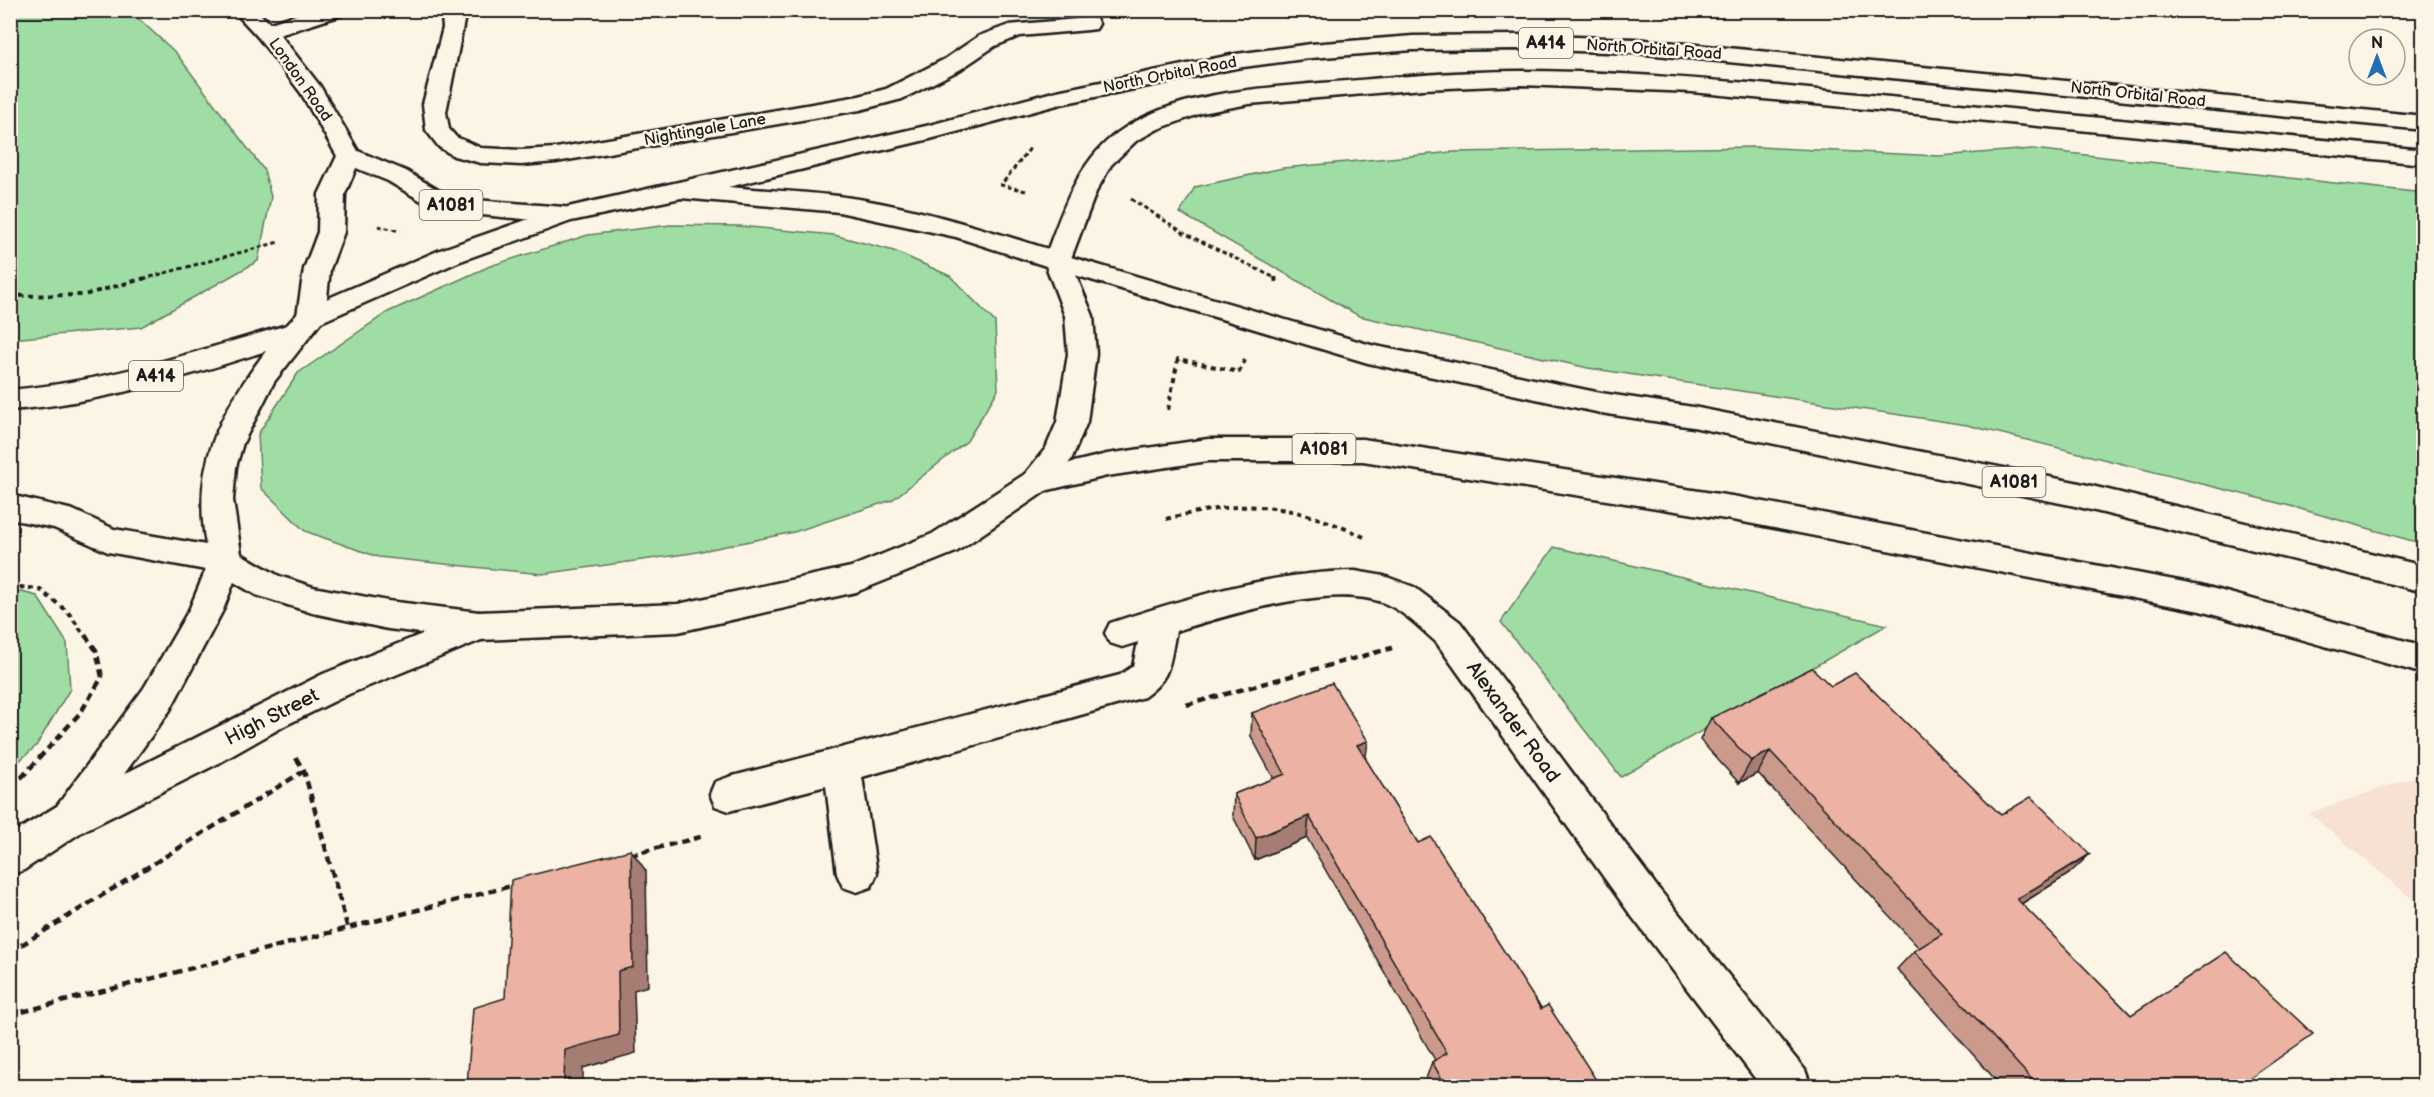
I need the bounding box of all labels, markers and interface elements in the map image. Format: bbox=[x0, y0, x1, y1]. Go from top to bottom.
north arrow bbox=[2347, 27, 2407, 87]
road number: A414 bbox=[1519, 28, 1573, 58]
text: N bbox=[2371, 34, 2383, 53]
street label: London Road bbox=[264, 35, 336, 125]
street label: North Orbital Road bbox=[1586, 36, 1722, 64]
street label: North Orbital Road bbox=[1101, 53, 1239, 97]
street label: North Orbital Road bbox=[2069, 78, 2207, 112]
street label: Nightingale Lane bbox=[643, 110, 768, 150]
road number: A1081 bbox=[420, 190, 482, 220]
road number: A414 bbox=[129, 361, 183, 391]
road number: A1081 bbox=[1292, 434, 1356, 464]
road number: A1081 bbox=[1982, 467, 2046, 497]
street label: Alexander Road bbox=[1461, 657, 1565, 787]
street label: High Street bbox=[221, 683, 323, 751]

